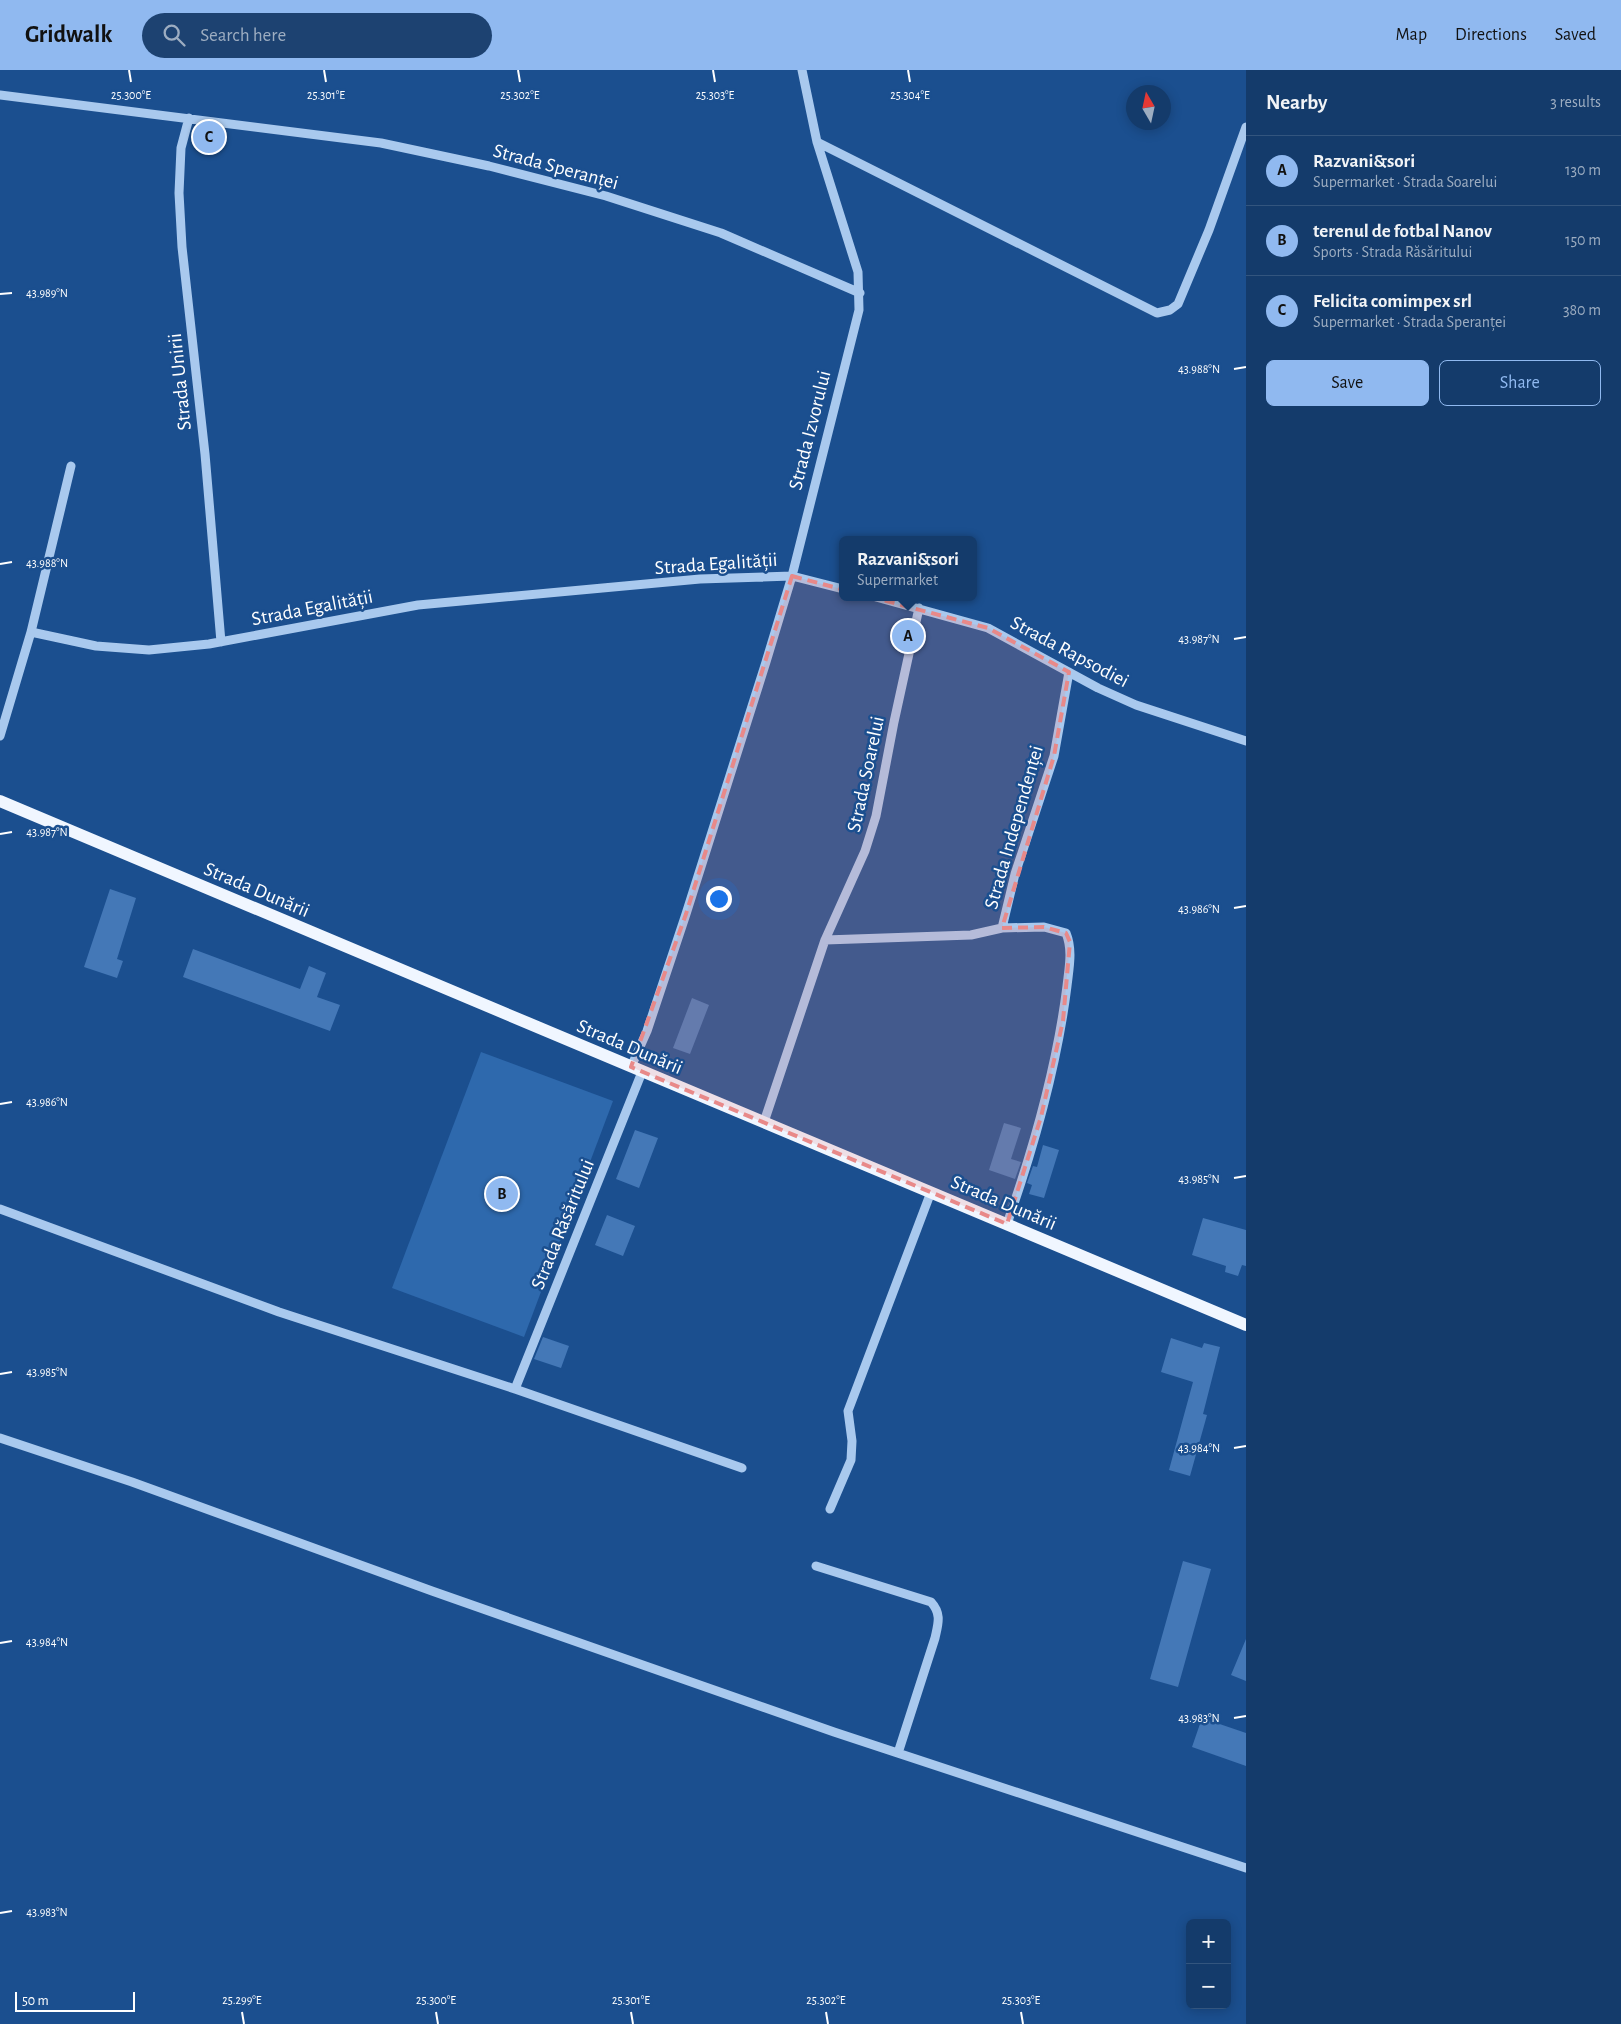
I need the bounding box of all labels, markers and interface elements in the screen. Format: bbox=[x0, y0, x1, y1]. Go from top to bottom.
search box bbox=[142, 13, 492, 58]
icon: search bbox=[160, 21, 188, 49]
text: Gridwalk bbox=[25, 23, 112, 47]
text: Search here bbox=[200, 26, 286, 45]
text: Map bbox=[1396, 26, 1427, 44]
text: Directions bbox=[1455, 26, 1527, 44]
text: Saved bbox=[1555, 26, 1596, 44]
north arrow bbox=[1126, 85, 1171, 130]
text: 25.300°E bbox=[111, 89, 151, 101]
text: 25.301°E bbox=[307, 89, 345, 101]
text: 25.302°E bbox=[500, 89, 540, 101]
text: 25.303°E bbox=[696, 89, 735, 101]
text: 25.304°E bbox=[890, 89, 930, 101]
text: Nearby bbox=[1266, 92, 1327, 113]
text: 3 results bbox=[1550, 94, 1601, 110]
pin: C bbox=[193, 118, 225, 156]
street label: Strada Speranței bbox=[491, 141, 621, 194]
text: Razvani&sori bbox=[1313, 152, 1415, 171]
text: A bbox=[1277, 162, 1287, 178]
text: 130 m bbox=[1565, 162, 1601, 178]
text: Supermarket · Strada Soarelui bbox=[1313, 174, 1497, 190]
text: terenul de fotbal Nanov bbox=[1313, 222, 1492, 241]
text: B bbox=[1277, 232, 1287, 248]
text: 150 m bbox=[1565, 232, 1601, 248]
text: Sports · Strada Răsăritului bbox=[1313, 244, 1472, 260]
text: 43.989°N bbox=[26, 287, 68, 299]
text: Felicita comimpex srl bbox=[1313, 292, 1472, 311]
text: C bbox=[1278, 302, 1286, 318]
text: 380 m bbox=[1563, 302, 1601, 318]
text: Supermarket · Strada Speranței bbox=[1313, 314, 1506, 330]
street label: Strada Unirii bbox=[165, 332, 195, 431]
button: Save bbox=[1266, 360, 1429, 406]
button: Share bbox=[1439, 360, 1601, 406]
text: 43.988°N bbox=[1178, 363, 1220, 375]
street label: Strada Izvorului bbox=[785, 369, 834, 492]
popup bbox=[839, 536, 977, 601]
street label: Strada Egalității bbox=[654, 550, 778, 579]
text: Razvani&sori bbox=[857, 550, 959, 569]
text: 43.988°N bbox=[26, 557, 68, 569]
text: Supermarket bbox=[857, 572, 938, 588]
street label: Strada Egalității bbox=[250, 586, 375, 631]
street label: Strada Rapsodiei bbox=[1007, 612, 1132, 691]
pin: A bbox=[892, 617, 924, 655]
text: 43.987°N bbox=[1178, 633, 1220, 645]
street label: Strada Soarelui bbox=[844, 715, 888, 834]
street label: Strada Independenței bbox=[981, 743, 1048, 912]
text: 43.987°N bbox=[26, 826, 68, 838]
street label: Strada Dunării bbox=[201, 859, 312, 921]
your location bbox=[706, 886, 732, 912]
text: 43.986°N bbox=[1178, 903, 1220, 915]
street label: Strada Dunării bbox=[574, 1016, 685, 1078]
text: 43.986°N bbox=[26, 1096, 68, 1108]
street label: Strada Răsăritului bbox=[528, 1156, 598, 1292]
street label: Strada Dunării bbox=[948, 1172, 1059, 1234]
text: 43.985°N bbox=[1178, 1173, 1220, 1185]
pin: B bbox=[486, 1175, 518, 1213]
text: 43.985°N bbox=[26, 1366, 68, 1378]
text: 43.984°N bbox=[1178, 1442, 1220, 1454]
text: 43.984°N bbox=[26, 1636, 68, 1648]
text: 43.983°N bbox=[1178, 1712, 1220, 1724]
text: 43.983°N bbox=[26, 1906, 68, 1918]
map controls bbox=[1186, 1919, 1231, 2009]
button: + bbox=[1186, 1919, 1231, 1964]
button: − bbox=[1186, 1964, 1231, 2009]
scale bar bbox=[15, 1989, 135, 2012]
text: 50 m bbox=[22, 1994, 49, 2008]
text: 25.299°E bbox=[222, 1994, 262, 2006]
text: 25.300°E bbox=[416, 1994, 456, 2006]
text: 25.301°E bbox=[612, 1994, 650, 2006]
text: 25.302°E bbox=[806, 1994, 846, 2006]
text: 25.303°E bbox=[1002, 1994, 1041, 2006]

